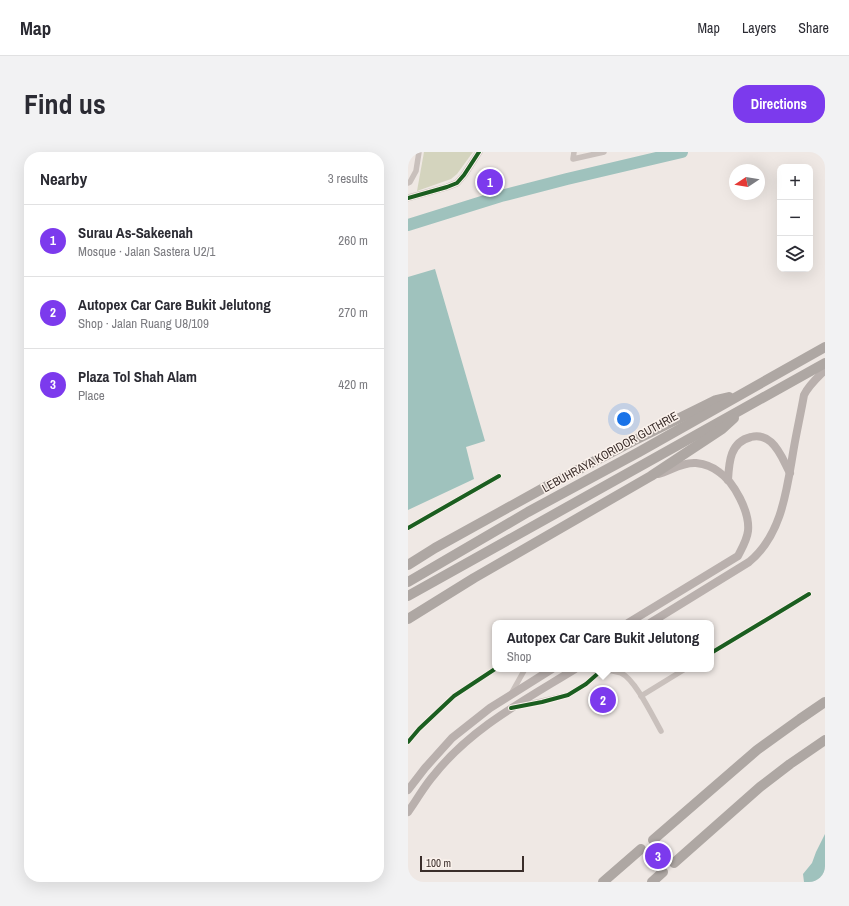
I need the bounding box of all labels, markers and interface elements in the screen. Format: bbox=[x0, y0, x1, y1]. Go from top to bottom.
text: Map bbox=[20, 15, 51, 41]
text: Map bbox=[698, 19, 720, 37]
text: Layers bbox=[742, 19, 776, 37]
text: Share bbox=[798, 19, 829, 37]
text: Find us bbox=[24, 85, 106, 123]
button: Directions bbox=[733, 85, 825, 123]
north arrow bbox=[729, 164, 765, 200]
map controls bbox=[777, 164, 813, 272]
button: + bbox=[777, 164, 813, 200]
text: Nearby bbox=[40, 167, 87, 190]
pin: 1 bbox=[477, 167, 503, 197]
text: 3 results bbox=[328, 170, 368, 187]
button: − bbox=[777, 200, 813, 236]
text: Surau As-Sakeenah bbox=[78, 222, 193, 243]
text: 1 bbox=[50, 232, 56, 249]
text: 260 m bbox=[338, 232, 368, 249]
button: layers bbox=[777, 236, 813, 272]
text: Mosque · Jalan Sastera U2/1 bbox=[78, 243, 215, 260]
text: Autopex Car Care Bukit Jelutong bbox=[78, 294, 271, 315]
text: 2 bbox=[50, 304, 56, 321]
text: 270 m bbox=[338, 304, 368, 321]
text: Shop · Jalan Ruang U8/109 bbox=[78, 315, 209, 332]
text: Plaza Tol Shah Alam bbox=[78, 366, 197, 387]
text: 3 bbox=[50, 376, 56, 393]
text: 420 m bbox=[338, 376, 368, 393]
text: Place bbox=[78, 387, 105, 404]
street label: LEBUHRAYA KORIDOR GUTHRIE bbox=[539, 408, 681, 496]
your location bbox=[614, 409, 634, 429]
popup bbox=[492, 620, 714, 672]
text: Autopex Car Care Bukit Jelutong bbox=[507, 627, 699, 648]
text: Shop bbox=[507, 648, 532, 665]
pin: 2 bbox=[590, 685, 616, 715]
pin: 3 bbox=[645, 841, 671, 871]
scale bar bbox=[420, 854, 524, 873]
text: 100 m bbox=[426, 856, 451, 870]

